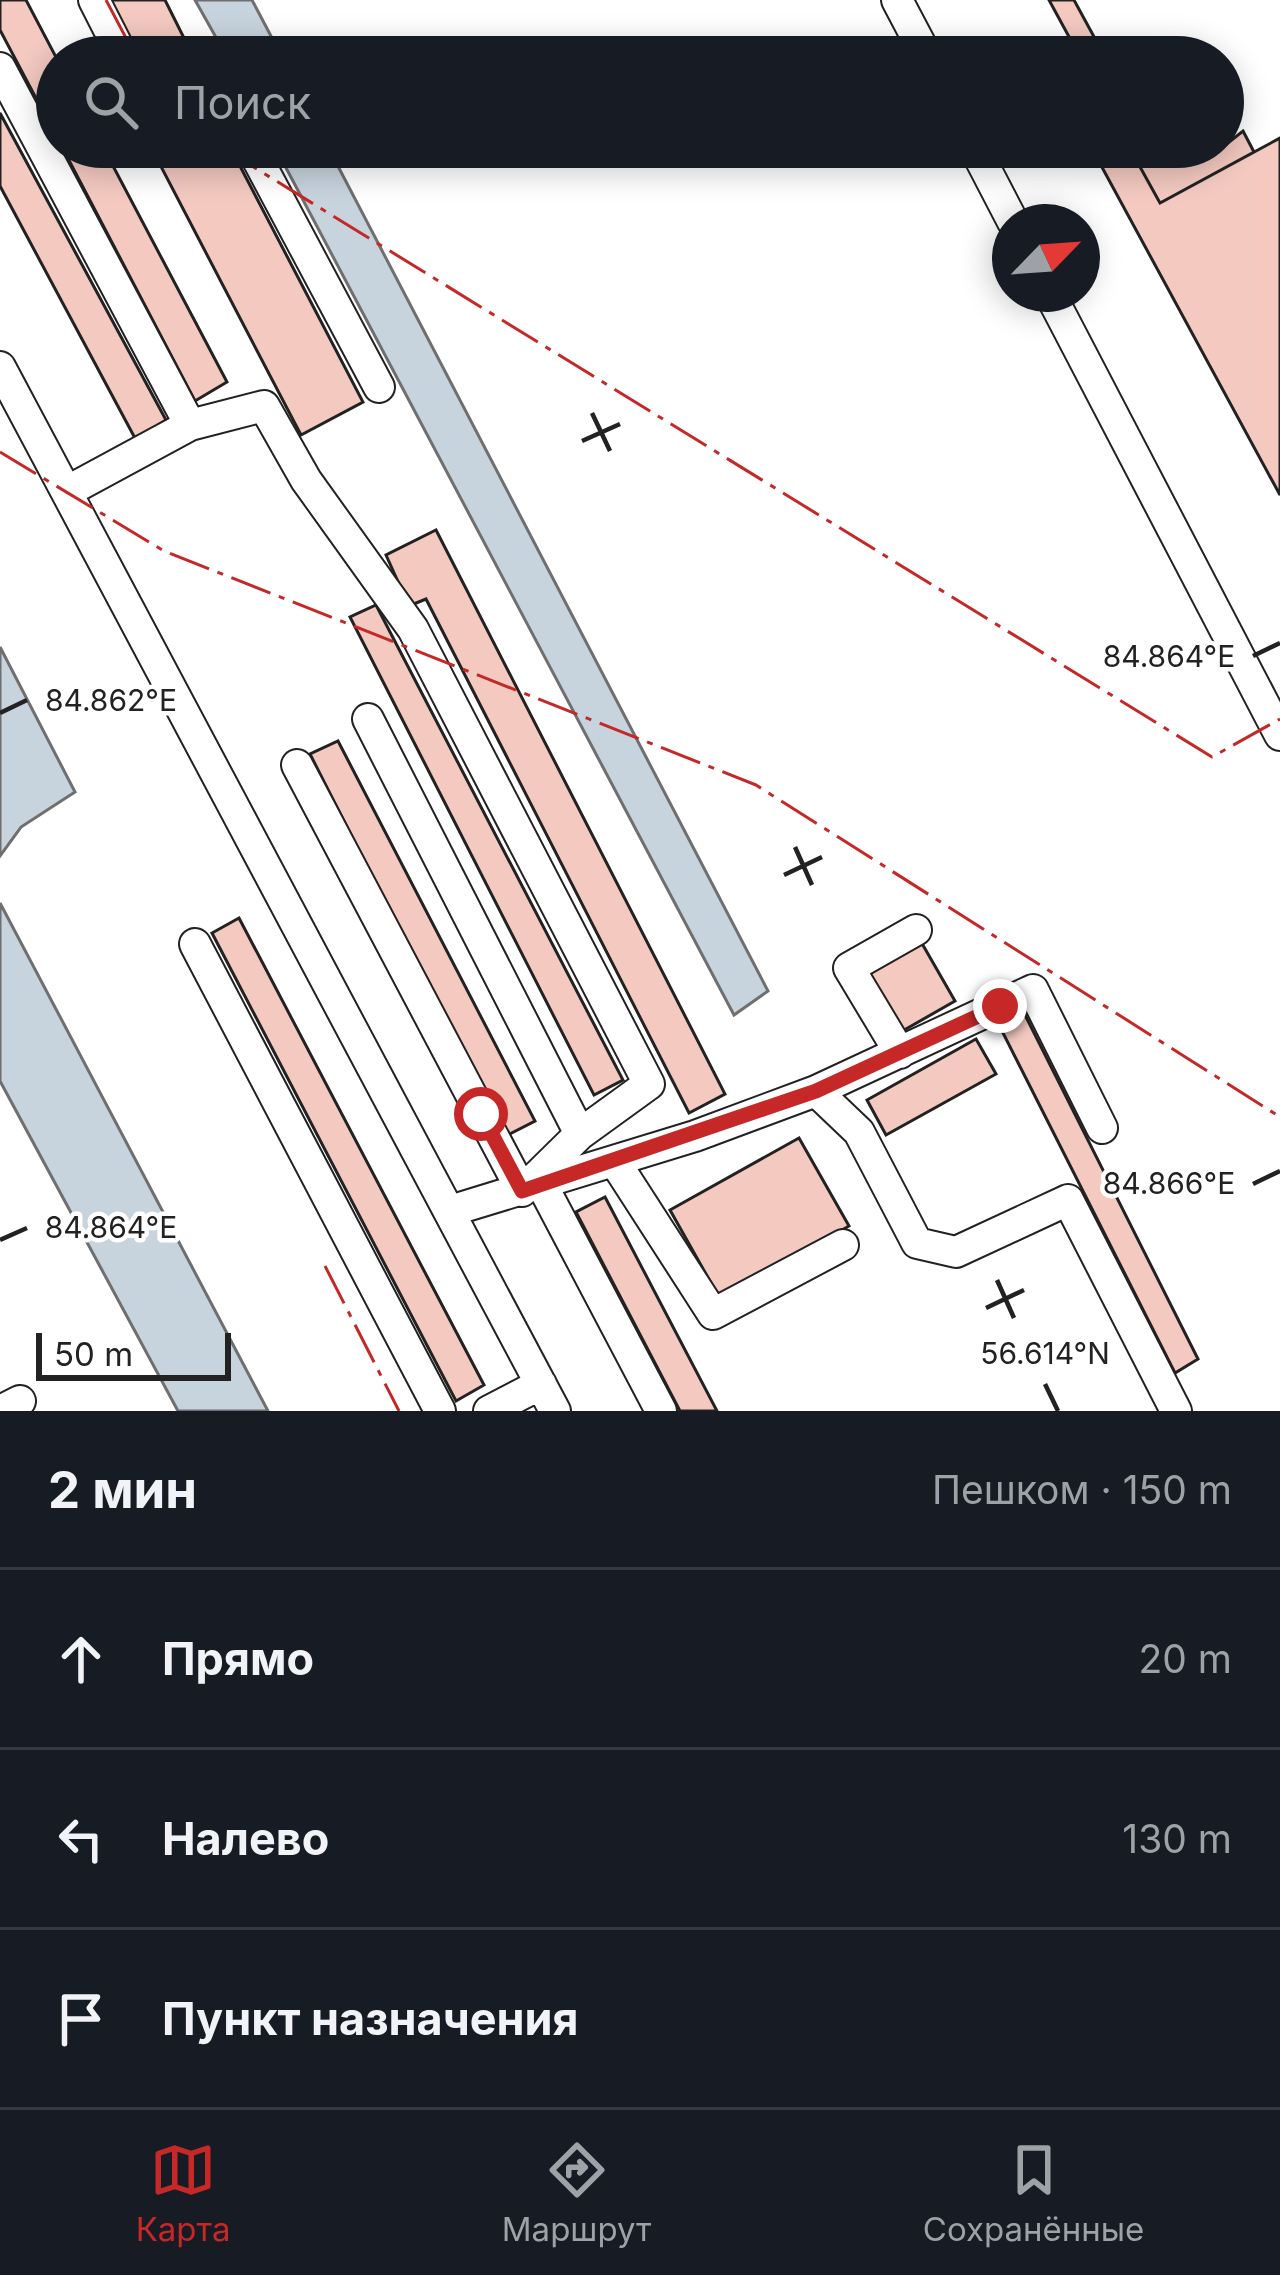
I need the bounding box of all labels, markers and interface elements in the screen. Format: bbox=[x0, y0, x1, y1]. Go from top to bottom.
search box bbox=[36, 36, 1244, 168]
icon: search bbox=[78, 69, 144, 135]
text: Поиск bbox=[174, 75, 311, 130]
north arrow bbox=[992, 204, 1100, 312]
text: 84.864°E bbox=[1103, 638, 1235, 674]
text: 84.862°E bbox=[45, 682, 177, 718]
route end bbox=[973, 979, 1027, 1033]
route start bbox=[454, 1087, 508, 1141]
text: 84.866°E bbox=[1103, 1165, 1235, 1201]
text: 84.864°E bbox=[45, 1209, 177, 1245]
scale bar bbox=[36, 1327, 231, 1380]
text: 50 m bbox=[54, 1334, 133, 1374]
text: 56.614°N bbox=[980, 1335, 1110, 1371]
text: 2 мин bbox=[48, 1459, 197, 1520]
text: Пешком · 150 m bbox=[932, 1466, 1232, 1513]
icon: ahead bbox=[48, 1626, 114, 1692]
text: Прямо bbox=[162, 1631, 314, 1686]
text: 20 m bbox=[1138, 1635, 1232, 1682]
icon: left bbox=[48, 1806, 114, 1872]
text: Налево bbox=[162, 1811, 329, 1866]
text: 130 m bbox=[1122, 1815, 1232, 1862]
icon: arrive bbox=[48, 1986, 114, 2052]
text: Пункт назначения bbox=[162, 1991, 579, 2046]
tab: Карта bbox=[136, 2137, 230, 2249]
tab: Маршрут bbox=[502, 2137, 651, 2249]
tab: Сохранённые bbox=[923, 2137, 1144, 2249]

